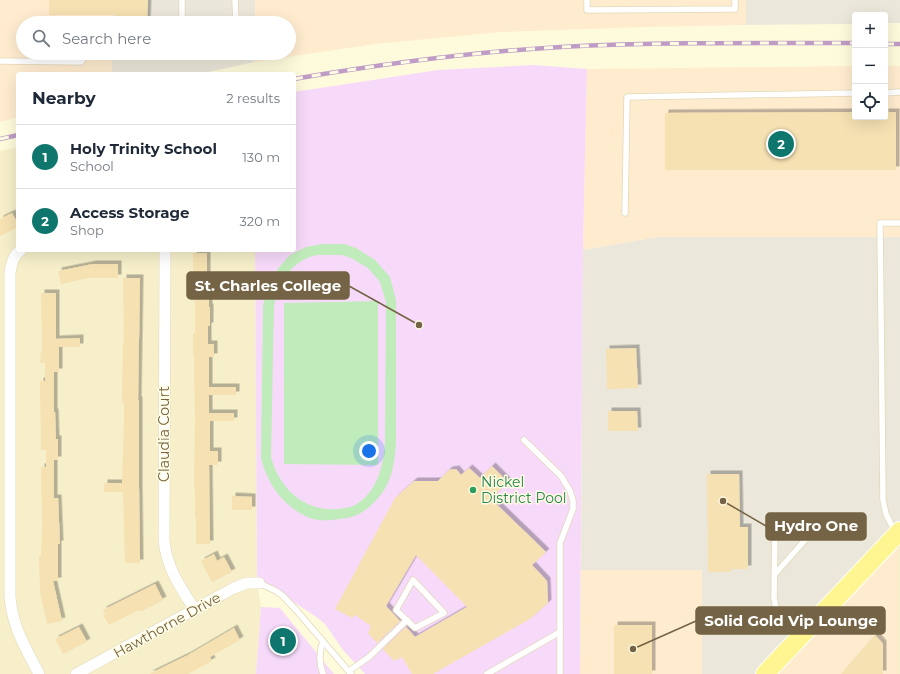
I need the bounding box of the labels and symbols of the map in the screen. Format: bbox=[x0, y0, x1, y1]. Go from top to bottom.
pin: 2 bbox=[768, 129, 794, 159]
callout: St. Charles College bbox=[187, 272, 349, 299]
text: St. Charles College bbox=[195, 276, 341, 295]
street label: Claudia Court bbox=[155, 386, 173, 482]
your location bbox=[359, 441, 379, 461]
place label: Nickel District Pool bbox=[481, 473, 567, 507]
marker: Nickel District Pool bbox=[468, 485, 478, 495]
callout: Hydro One bbox=[766, 513, 866, 540]
text: Hydro One bbox=[774, 516, 858, 535]
street label: Hawthorne Drive bbox=[110, 588, 224, 662]
callout: Solid Gold Vip Lounge bbox=[696, 607, 885, 634]
text: Solid Gold Vip Lounge bbox=[704, 611, 878, 630]
pin: 1 bbox=[270, 626, 296, 656]

